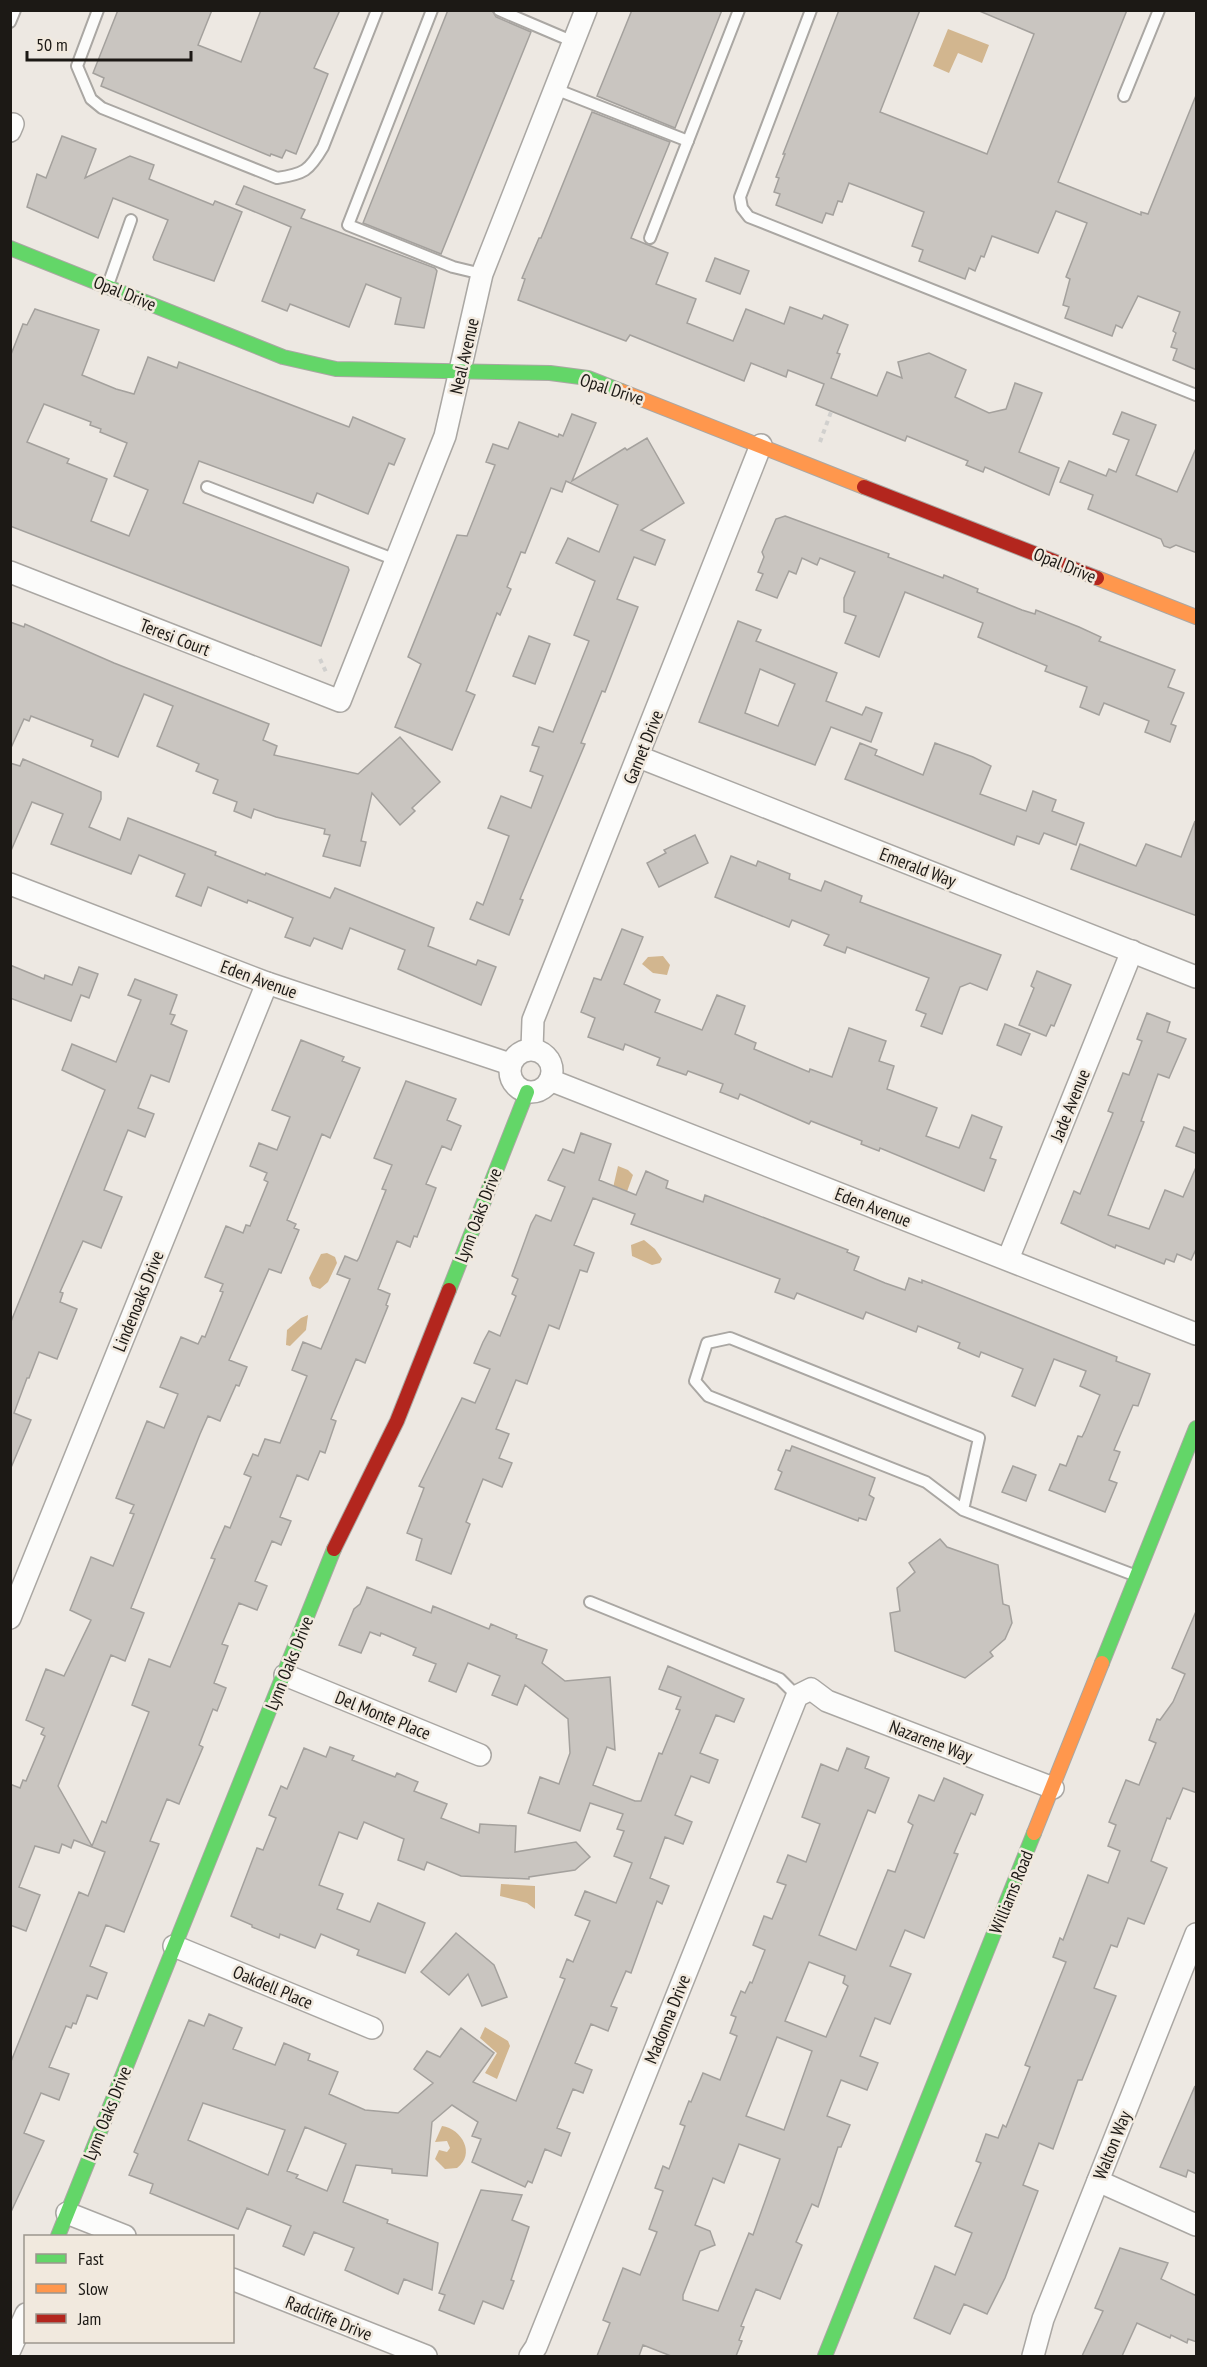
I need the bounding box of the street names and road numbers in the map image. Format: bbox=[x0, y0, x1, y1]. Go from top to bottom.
street label: Opal Drive bbox=[90, 270, 160, 316]
street label: Neal Avenue bbox=[444, 316, 484, 396]
street label: Opal Drive bbox=[577, 368, 647, 410]
street label: Opal Drive bbox=[1030, 542, 1100, 588]
street label: Teresi Court bbox=[137, 613, 213, 661]
street label: Garnet Drive bbox=[618, 707, 668, 787]
street label: Emerald Way bbox=[877, 842, 960, 892]
street label: Eden Avenue bbox=[218, 955, 300, 1003]
street label: Jade Avenue bbox=[1045, 1066, 1095, 1145]
street label: Lynn Oaks Drive bbox=[449, 1165, 507, 1265]
street label: Eden Avenue bbox=[832, 1182, 914, 1232]
street label: Lindenoaks Drive bbox=[107, 1247, 169, 1355]
street label: Lynn Oaks Drive bbox=[260, 1613, 318, 1713]
street label: Del Monte Place bbox=[332, 1685, 434, 1745]
street label: Nazarene Way bbox=[886, 1715, 976, 1767]
street label: Williams Road bbox=[984, 1847, 1038, 1937]
street label: Oakdell Place bbox=[230, 1960, 316, 2014]
street label: Madonna Drive bbox=[639, 1971, 695, 2067]
street label: Lynn Oaks Drive bbox=[78, 2063, 136, 2163]
street label: Walton Way bbox=[1088, 2107, 1136, 2183]
street label: Radcliffe Drive bbox=[282, 2290, 376, 2346]

